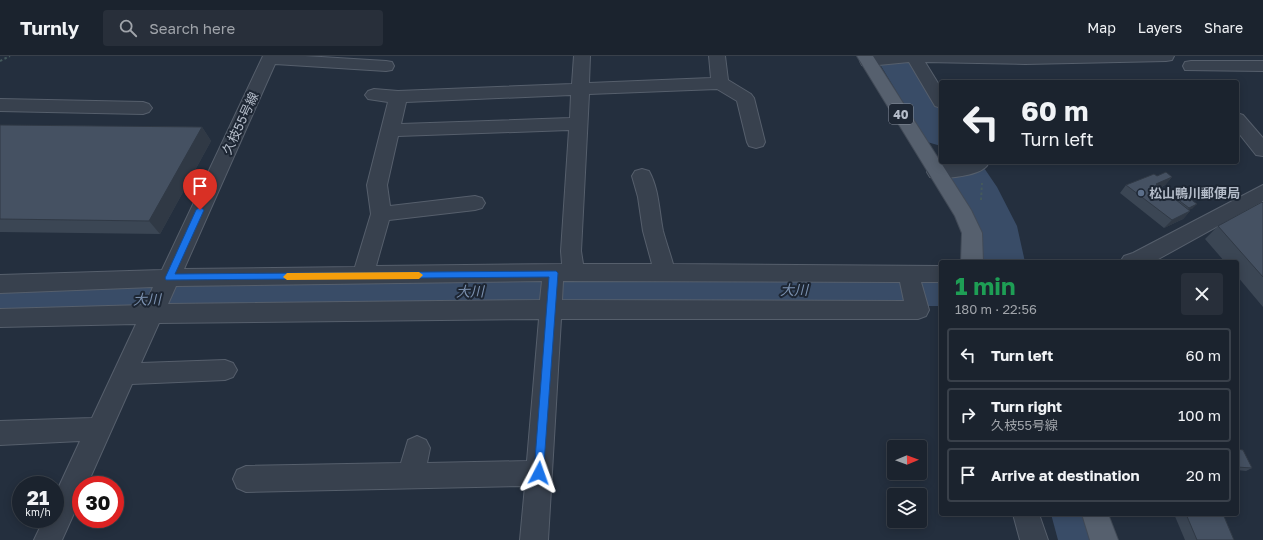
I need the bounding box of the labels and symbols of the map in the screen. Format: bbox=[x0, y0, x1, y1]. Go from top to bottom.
street label: 久枝55号線 bbox=[219, 89, 261, 157]
road number: 40 bbox=[889, 104, 913, 124]
pin bbox=[183, 169, 217, 210]
place label: 松山鴨川郵便局 bbox=[1149, 185, 1240, 201]
marker: 松山鴨川郵便局 bbox=[1136, 188, 1146, 198]
water label: 大川 bbox=[780, 281, 810, 298]
water label: 大川 bbox=[456, 282, 486, 300]
water label: 大川 bbox=[133, 290, 163, 308]
north arrow bbox=[887, 440, 927, 480]
position arrow bbox=[518, 452, 560, 494]
speed limit sign: 30 bbox=[72, 476, 124, 528]

